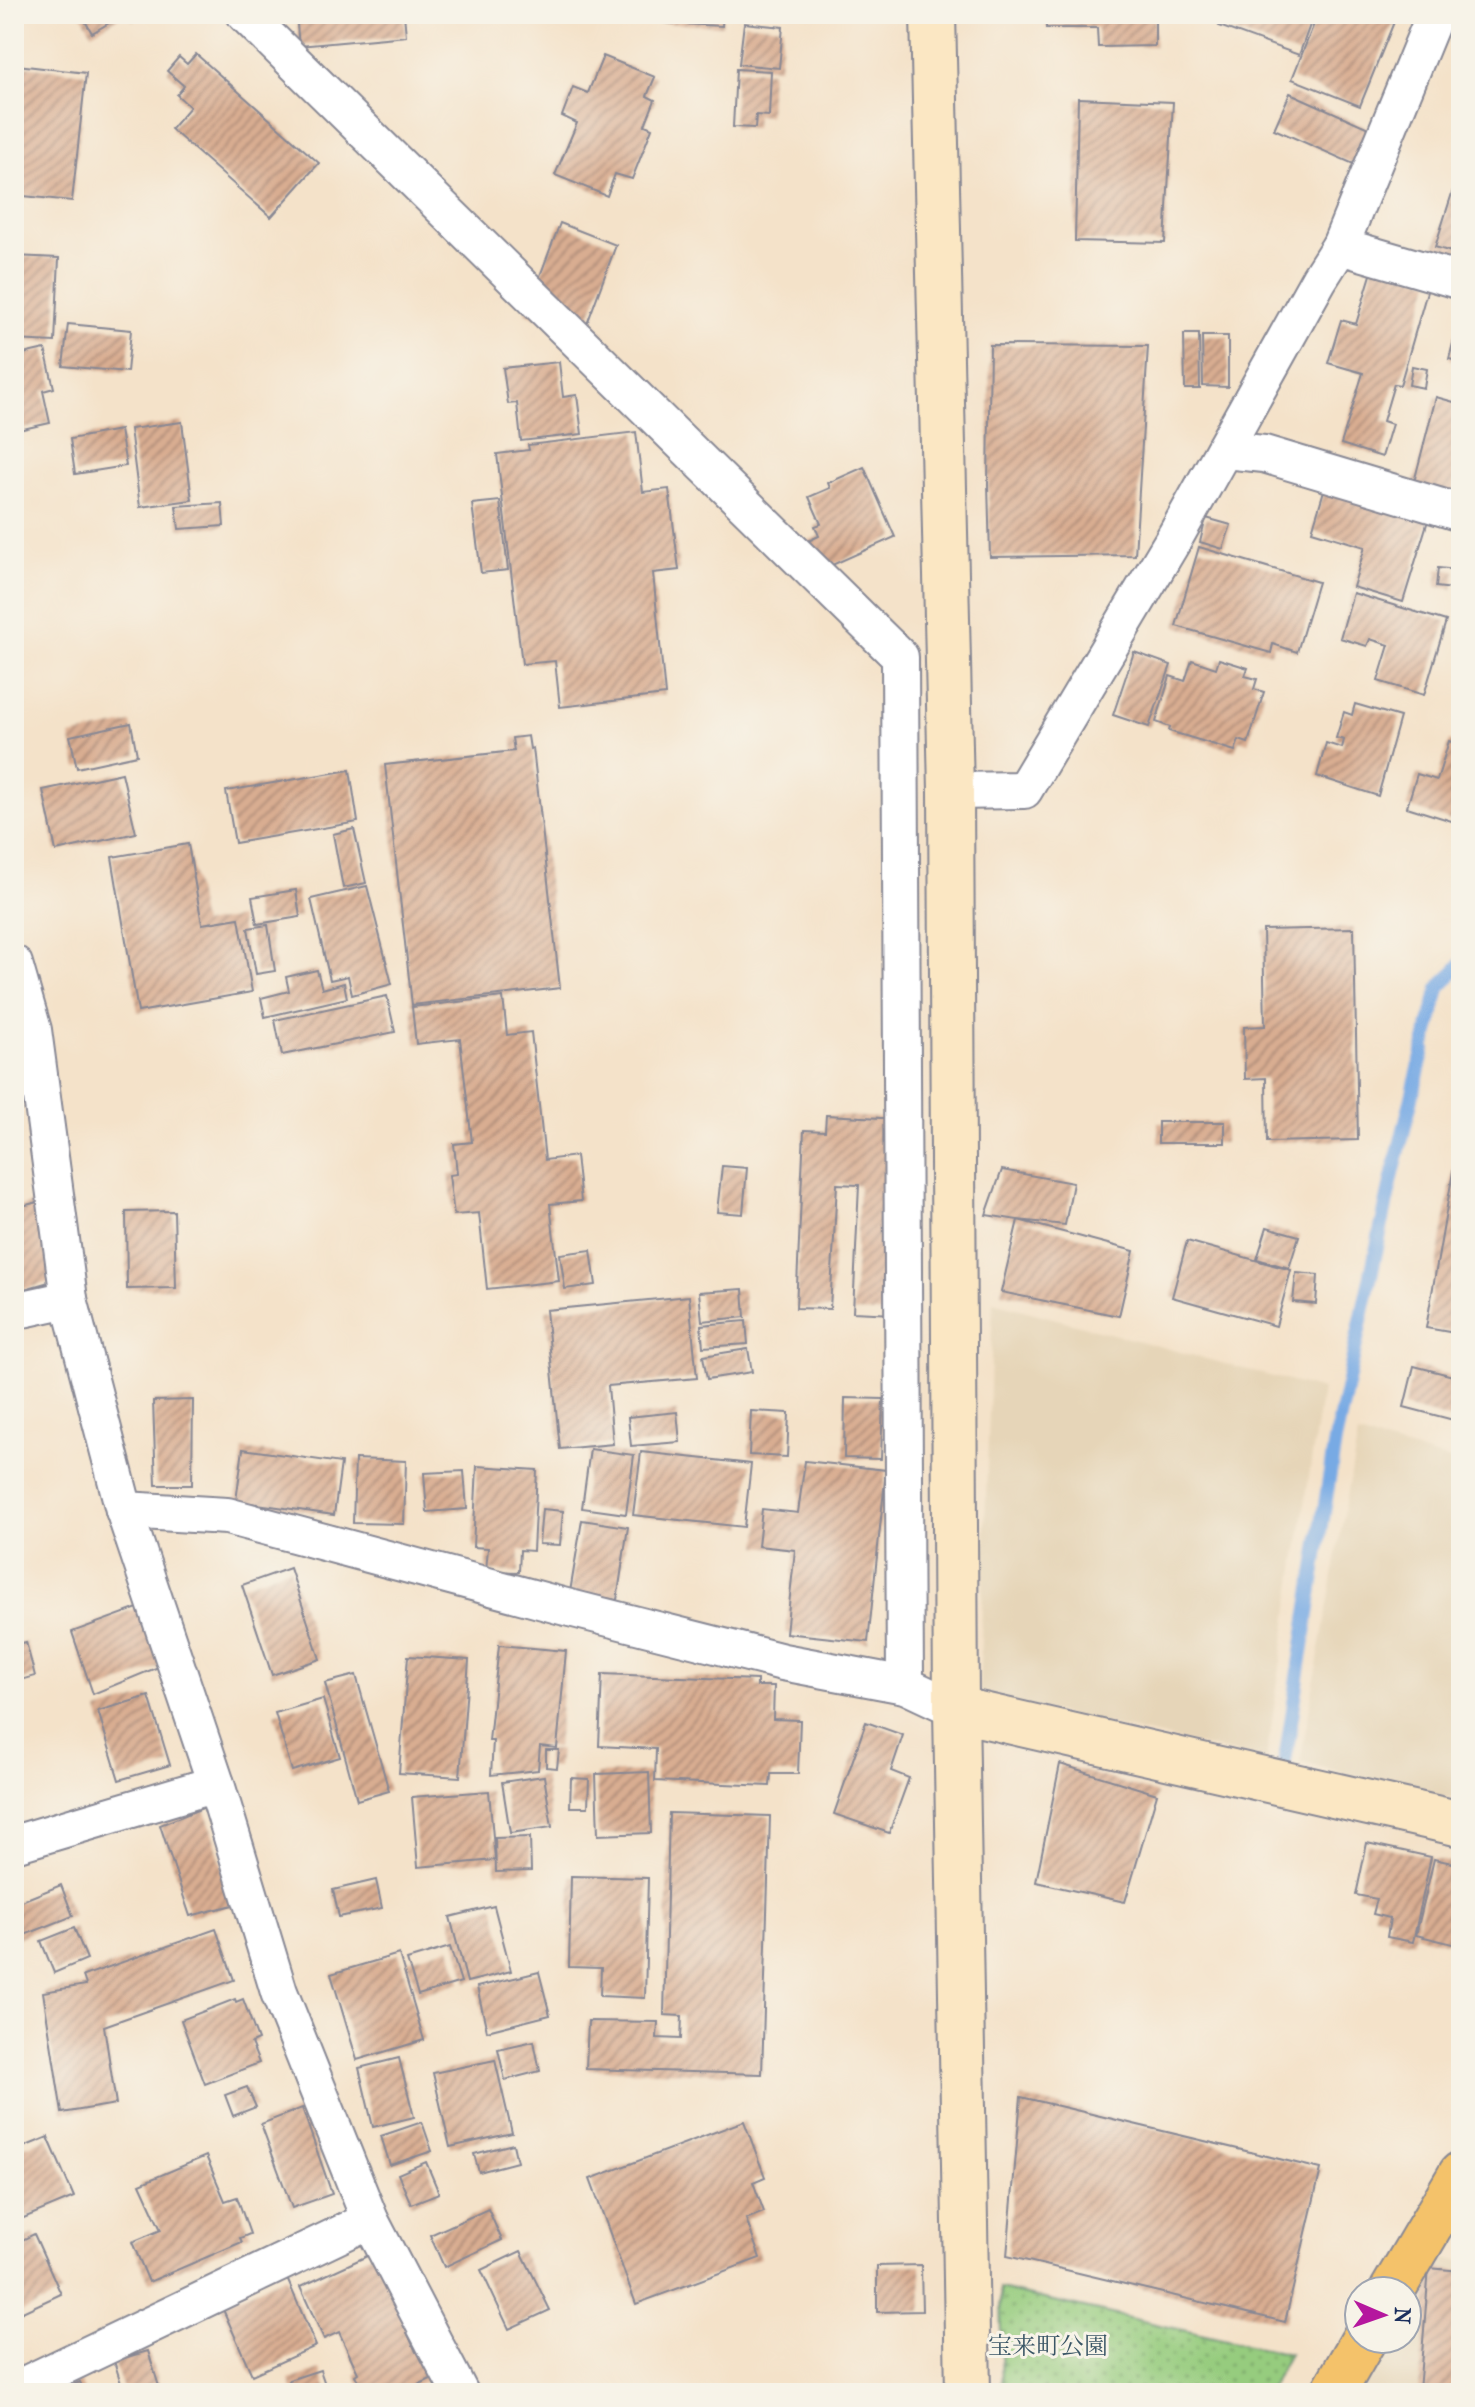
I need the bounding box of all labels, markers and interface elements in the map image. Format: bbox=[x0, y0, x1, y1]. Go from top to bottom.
north arrow bbox=[1343, 2275, 1423, 2355]
text: N bbox=[1389, 2307, 1415, 2325]
park label: 宝来町公園 bbox=[988, 2332, 1108, 2360]

